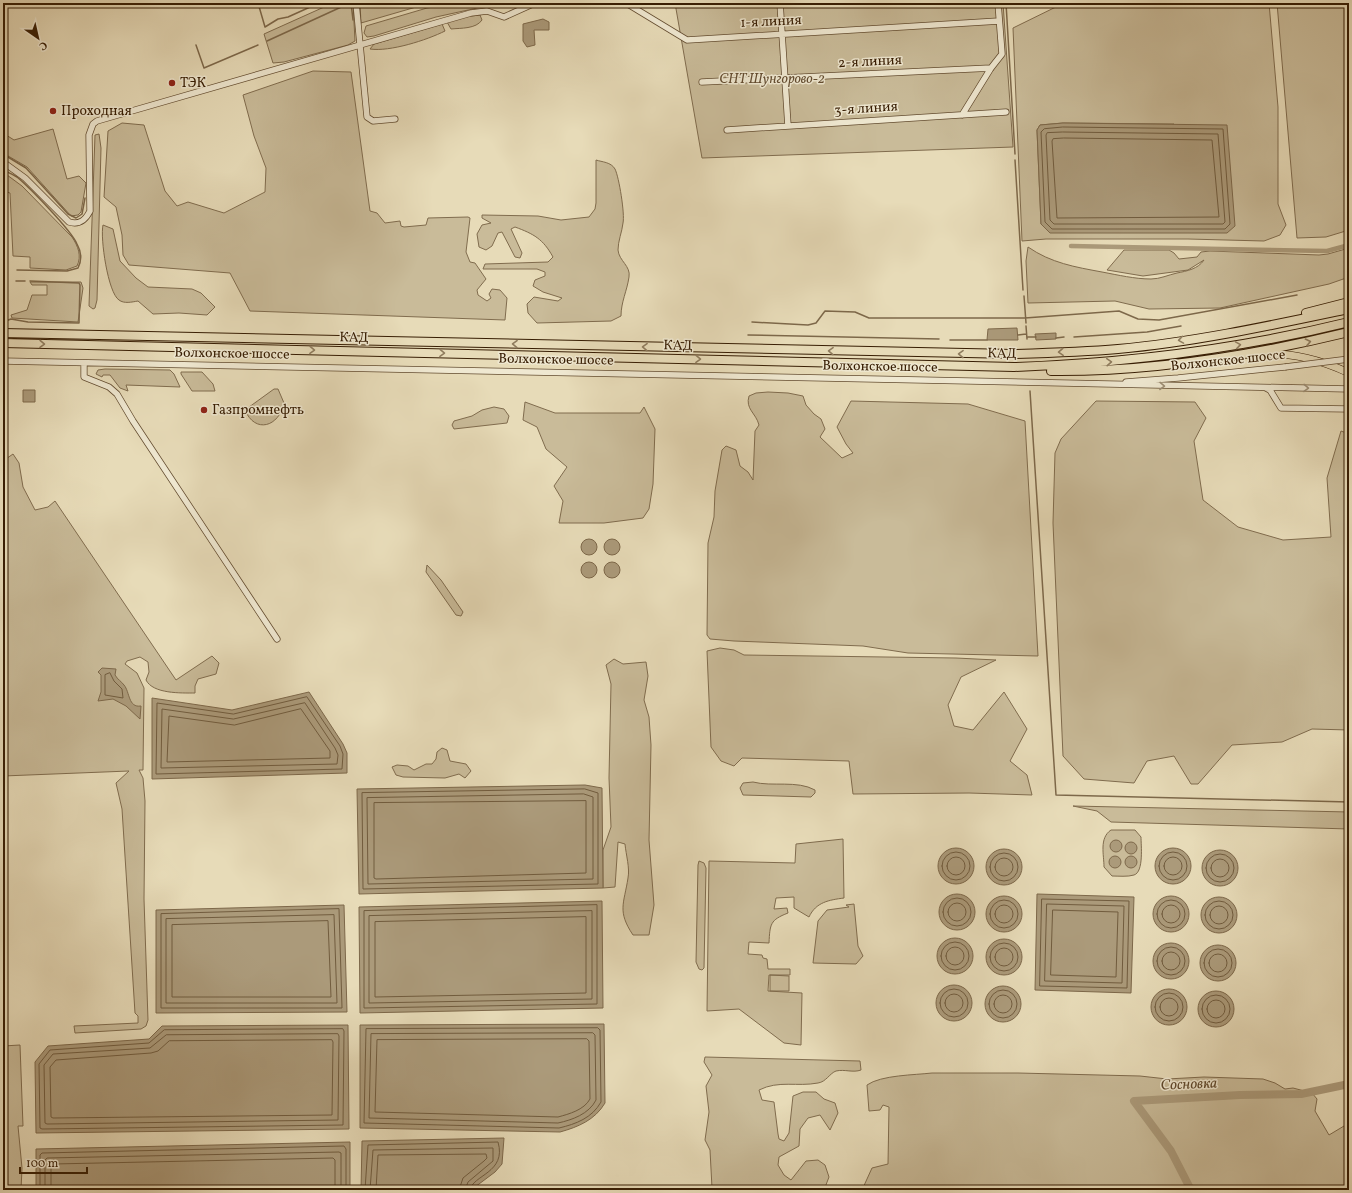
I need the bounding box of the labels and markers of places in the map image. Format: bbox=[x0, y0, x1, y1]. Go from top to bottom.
place label: ТЭК bbox=[180, 74, 206, 93]
marker: ТЭК bbox=[167, 78, 177, 88]
place label: Проходная bbox=[61, 102, 132, 121]
marker: Проходная bbox=[48, 106, 58, 116]
place label: Газпромнефть bbox=[212, 401, 304, 420]
marker: Газпромнефть bbox=[199, 405, 209, 415]

